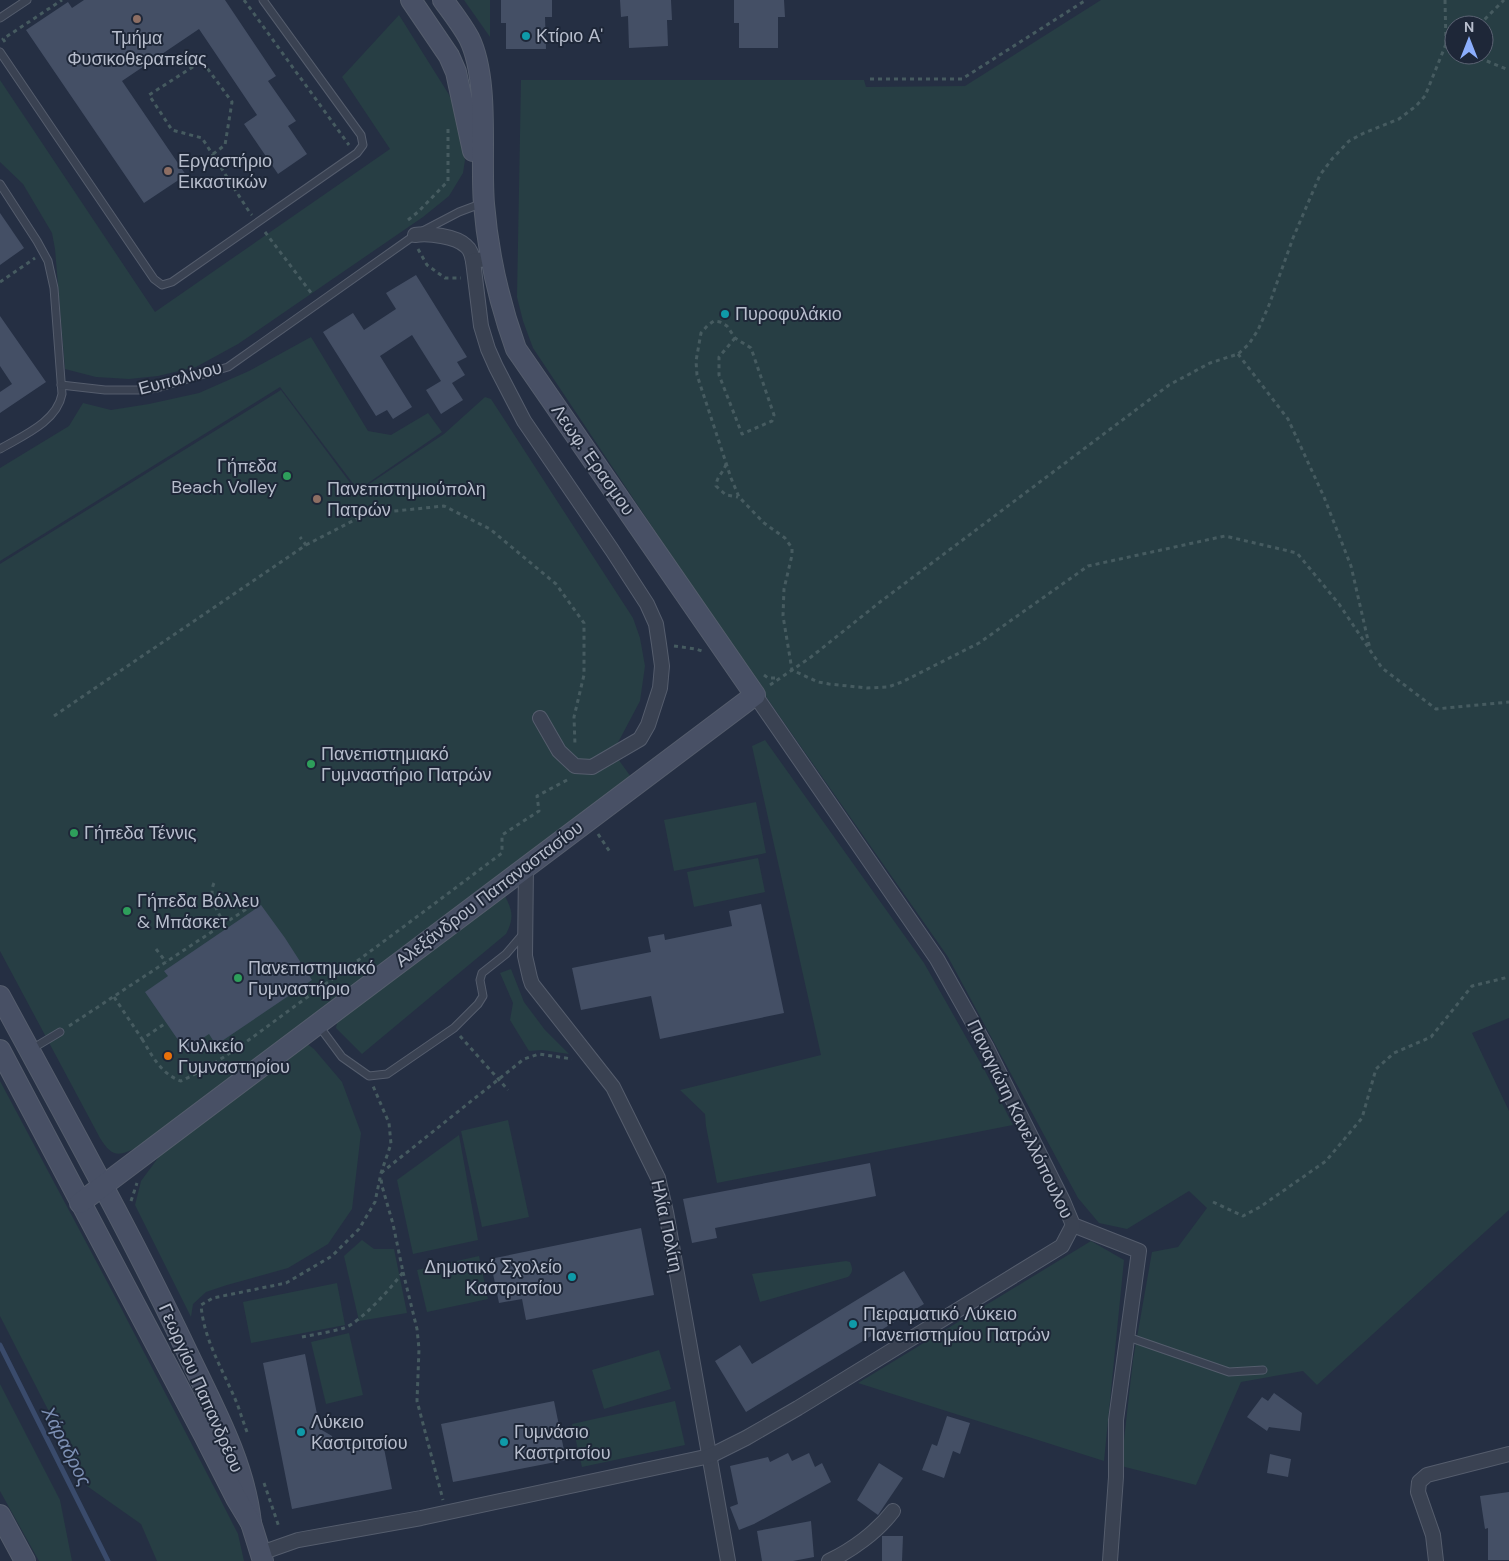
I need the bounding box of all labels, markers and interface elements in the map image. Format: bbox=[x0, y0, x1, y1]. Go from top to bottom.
marker: Τμήμα Φυσικοθεραπείας bbox=[131, 13, 143, 25]
north arrow bbox=[1444, 15, 1494, 65]
text: N bbox=[1464, 18, 1474, 36]
place label: Κτίριο Α' bbox=[536, 24, 603, 48]
place label: Τμήμα Φυσικοθεραπείας bbox=[67, 26, 207, 71]
marker: Κτίριο Α' bbox=[520, 30, 532, 42]
place label: Εργαστήριο Εικαστικών bbox=[178, 149, 272, 194]
marker: Εργαστήριο Εικαστικών bbox=[162, 165, 174, 177]
place label: Πυροφυλάκιο bbox=[735, 302, 842, 326]
marker: Πυροφυλάκιο bbox=[719, 308, 731, 320]
street label: Ευπαλίνου bbox=[135, 355, 225, 401]
street label: Λεωφ. Έρασμου bbox=[546, 400, 640, 520]
place label: Γήπεδα Beach Volley bbox=[171, 454, 277, 499]
marker: Γήπεδα Beach Volley bbox=[281, 470, 293, 482]
place label: Πανεπιστημιούπολη Πατρών bbox=[327, 477, 486, 522]
marker: Πανεπιστημιούπολη Πατρών bbox=[311, 493, 323, 505]
place label: Πανεπιστημιακό Γυμναστήριο Πατρών bbox=[321, 742, 492, 787]
marker: Πανεπιστημιακό Γυμναστήριο Πατρών bbox=[305, 758, 317, 770]
street label: Αλεξάνδρου Παπαναστασίου bbox=[390, 815, 588, 973]
place label: Γήπεδα Τέννις bbox=[84, 821, 197, 845]
marker: Γήπεδα Τέννις bbox=[68, 827, 80, 839]
place label: Γήπεδα Βόλλευ & Μπάσκετ bbox=[137, 889, 259, 934]
marker: Γήπεδα Βόλλευ & Μπάσκετ bbox=[121, 905, 133, 917]
place label: Πανεπιστημιακό Γυμναστήριο bbox=[248, 956, 376, 1001]
marker: Πανεπιστημιακό Γυμναστήριο bbox=[232, 972, 244, 984]
street label: Παναγιώτη Κανελλόπουλου bbox=[961, 1016, 1079, 1222]
place label: Κυλικείο Γυμναστηρίου bbox=[178, 1034, 290, 1079]
marker: Κυλικείο Γυμναστηρίου bbox=[162, 1050, 174, 1062]
street label: Ηλία Πολίτη bbox=[645, 1178, 689, 1274]
place label: Δημοτικό Σχολείο Καστριτσίου bbox=[424, 1255, 562, 1300]
marker: Δημοτικό Σχολείο Καστριτσίου bbox=[566, 1271, 578, 1283]
street label: Γεωργίου Παπανδρέου bbox=[153, 1300, 249, 1476]
place label: Πειραματικό Λύκειο Πανεπιστημίου Πατρών bbox=[863, 1302, 1050, 1347]
marker: Πειραματικό Λύκειο Πανεπιστημίου Πατρών bbox=[847, 1318, 859, 1330]
water label: Χάραδρος bbox=[35, 1401, 98, 1491]
place label: Λύκειο Καστριτσίου bbox=[311, 1410, 407, 1455]
place label: Γυμνάσιο Καστριτσίου bbox=[514, 1420, 610, 1465]
marker: Λύκειο Καστριτσίου bbox=[295, 1426, 307, 1438]
marker: Γυμνάσιο Καστριτσίου bbox=[498, 1436, 510, 1448]

